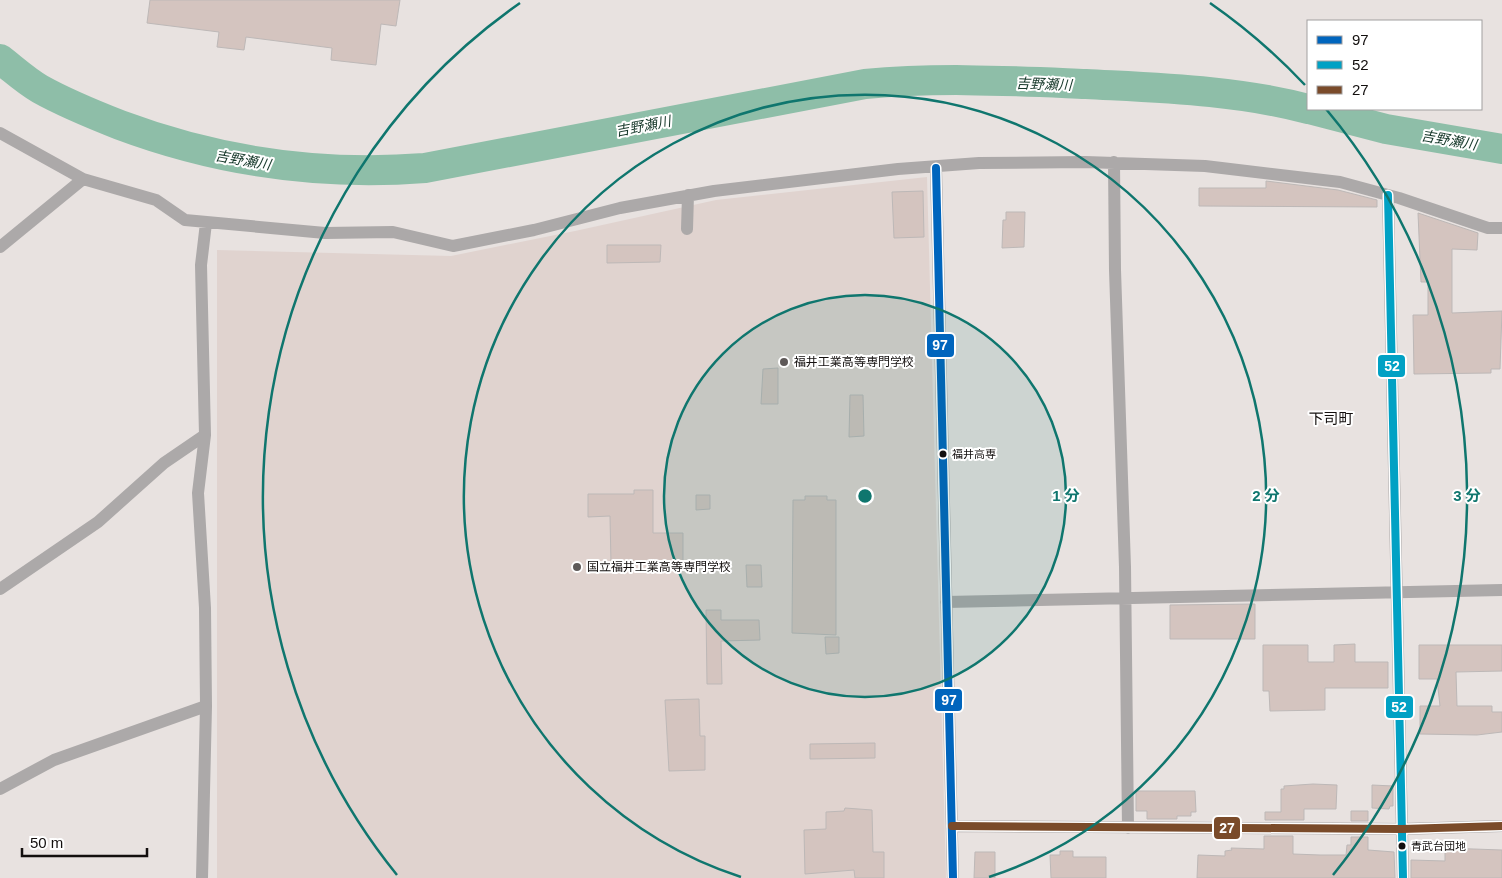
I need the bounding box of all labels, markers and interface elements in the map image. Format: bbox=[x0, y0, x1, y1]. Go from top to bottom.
legend bbox=[1307, 20, 1482, 110]
text: 97 bbox=[1352, 31, 1369, 48]
text: 52 bbox=[1352, 56, 1369, 73]
water label: 吉野瀬川 bbox=[1016, 75, 1074, 93]
text: 27 bbox=[1352, 81, 1369, 98]
water label: 吉野瀬川 bbox=[614, 112, 674, 139]
water label: 吉野瀬川 bbox=[1420, 127, 1480, 153]
water label: 吉野瀬川 bbox=[214, 147, 274, 173]
line badge: 97 bbox=[926, 333, 955, 358]
text: 97 bbox=[932, 337, 948, 353]
line badge: 52 bbox=[1377, 354, 1406, 378]
place label: 福井工業高等専門学校 bbox=[794, 355, 914, 369]
marker: 福井工業高等専門学校 bbox=[778, 356, 790, 368]
text: 52 bbox=[1384, 358, 1400, 374]
district label: 下司町 bbox=[1308, 410, 1354, 427]
place label: 福井高専 bbox=[952, 448, 996, 460]
marker: 福井高専 bbox=[938, 449, 948, 459]
centre of rings bbox=[856, 487, 874, 505]
text: 1 分 bbox=[1052, 487, 1080, 504]
text: 2 分 bbox=[1252, 487, 1280, 504]
text: 3 分 bbox=[1453, 487, 1481, 504]
place label: 国立福井工業高等専門学校 bbox=[587, 560, 731, 574]
marker: 国立福井工業高等専門学校 bbox=[571, 561, 583, 573]
line badge: 97 bbox=[934, 688, 963, 712]
text: 97 bbox=[941, 692, 957, 708]
line badge: 52 bbox=[1385, 695, 1414, 719]
text: 52 bbox=[1391, 699, 1407, 715]
line badge: 27 bbox=[1213, 816, 1241, 840]
text: 27 bbox=[1219, 820, 1235, 836]
scale bar bbox=[22, 826, 148, 858]
text: 50 m bbox=[30, 834, 63, 851]
place label: 青武台団地 bbox=[1411, 840, 1466, 852]
marker: 青武台団地 bbox=[1397, 841, 1407, 851]

